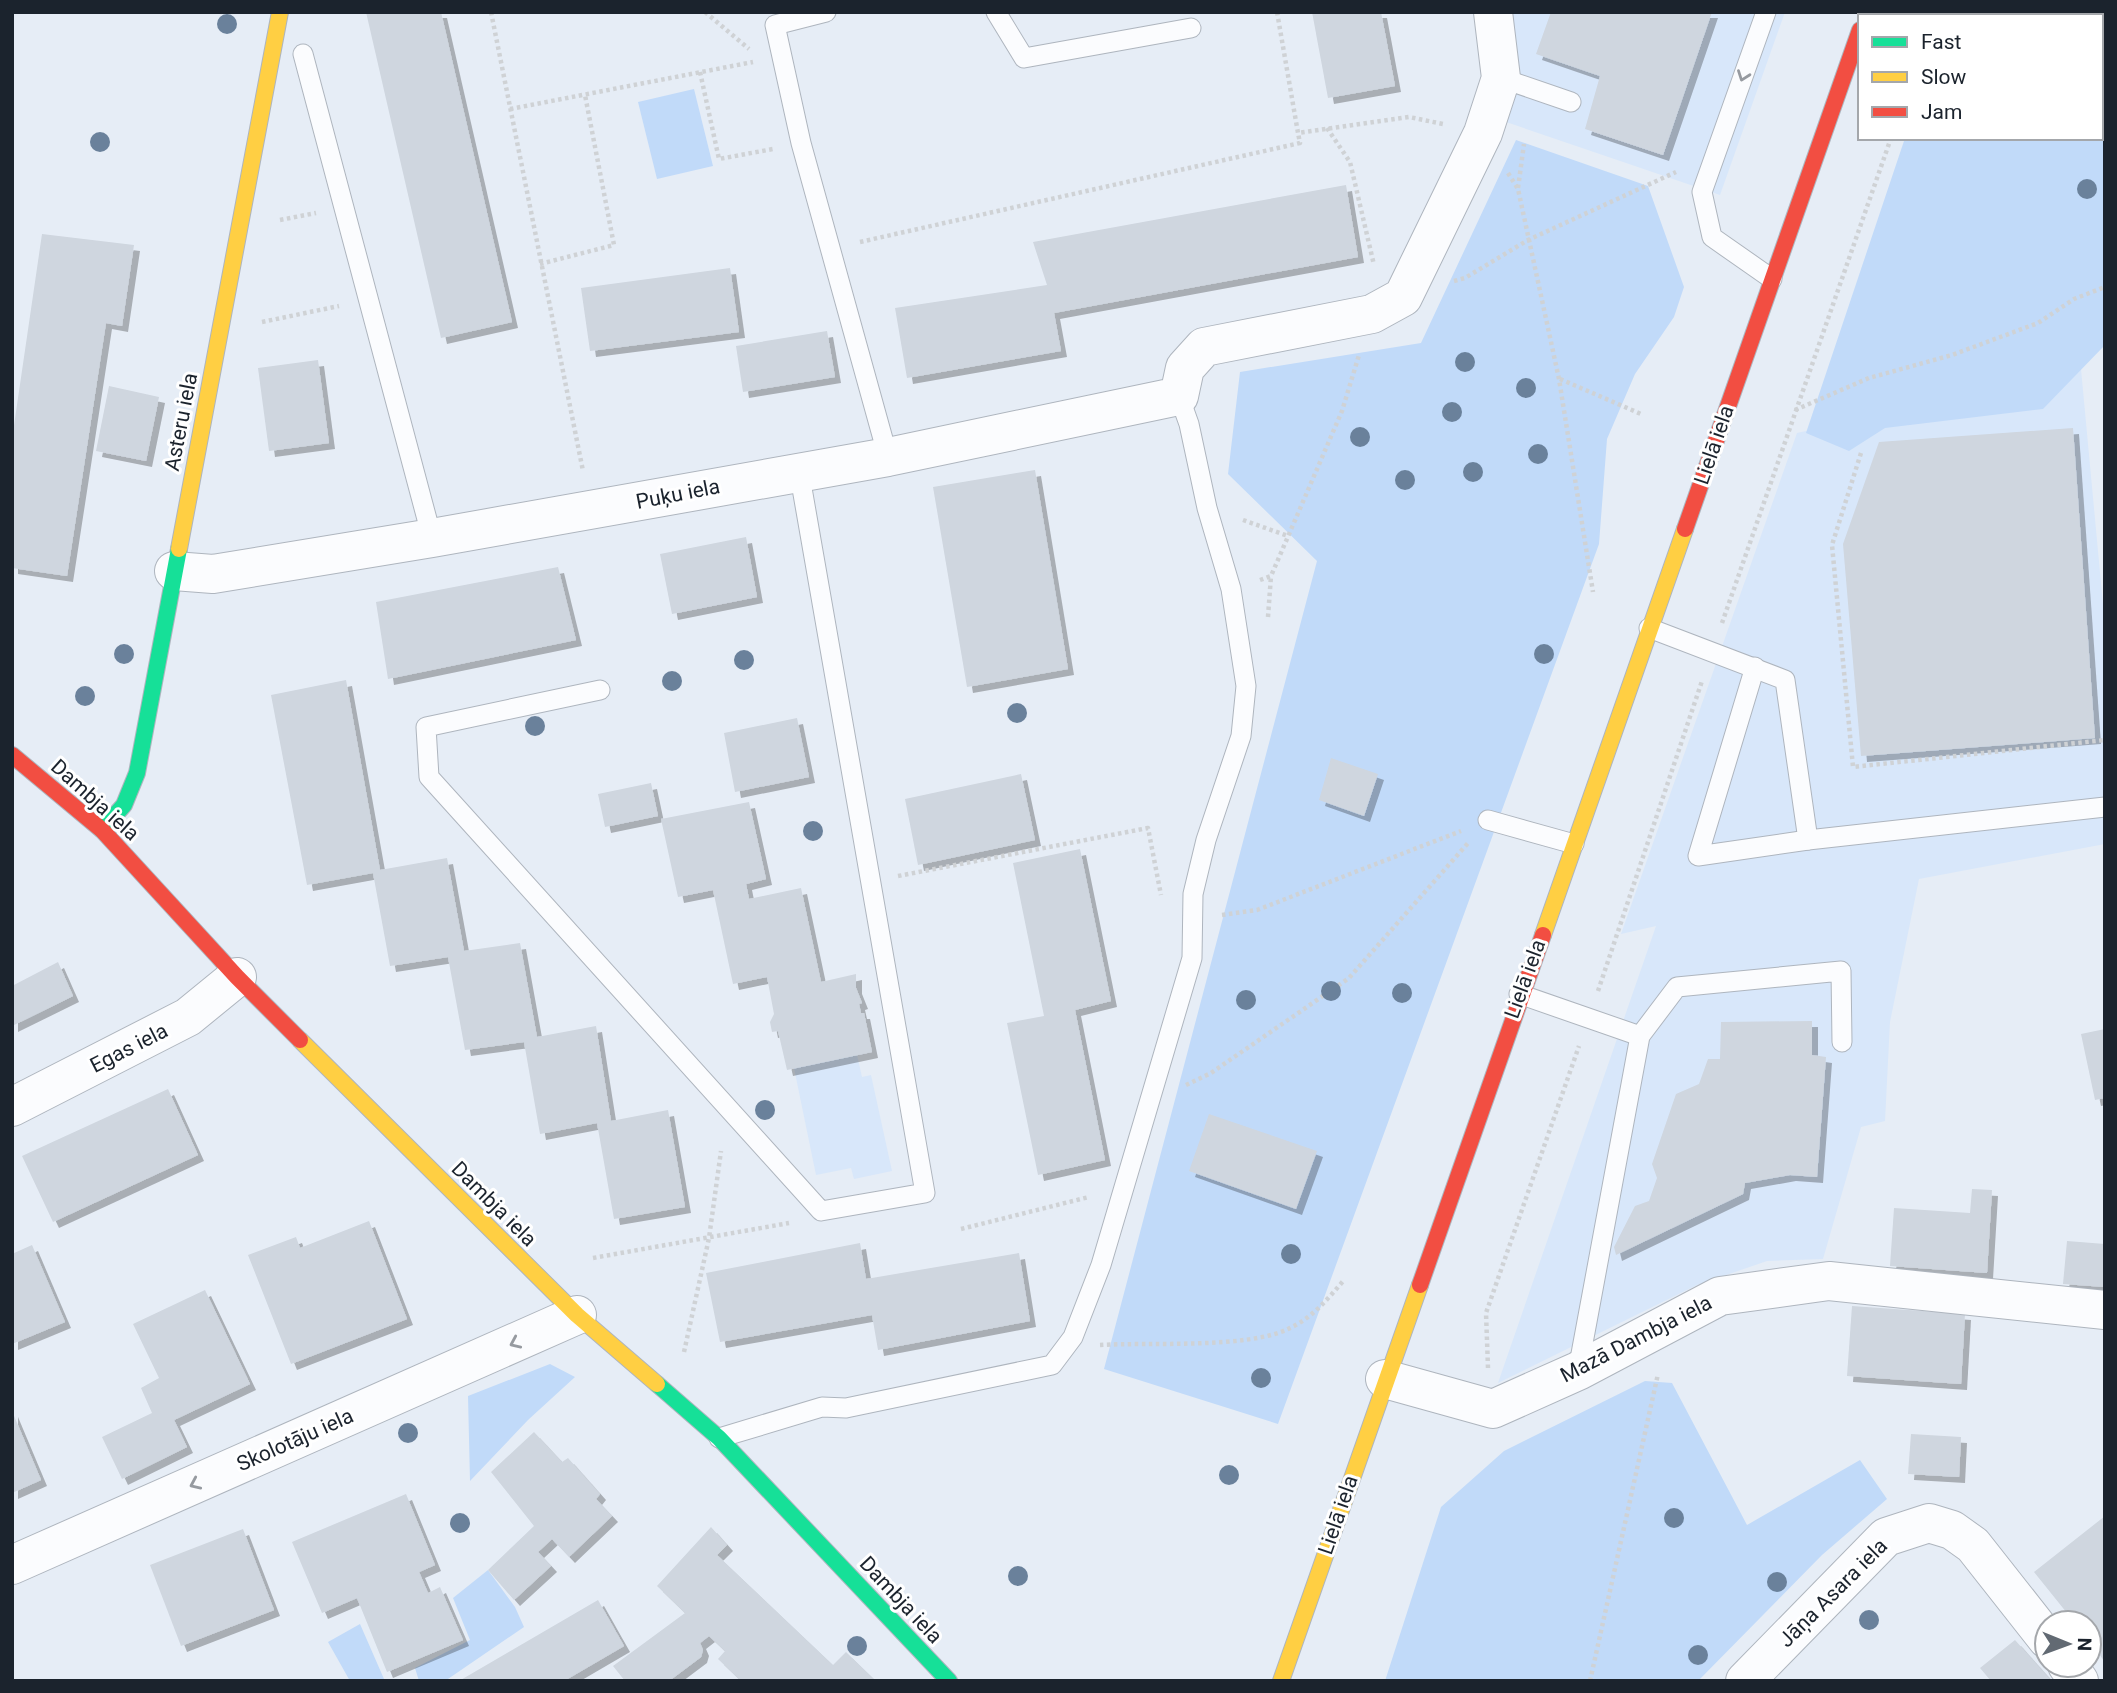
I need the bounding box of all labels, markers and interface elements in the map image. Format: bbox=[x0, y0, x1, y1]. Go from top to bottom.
legend bbox=[1858, 14, 2103, 140]
text: Fast bbox=[1921, 30, 1962, 54]
text: Slow bbox=[1921, 65, 1967, 89]
one-way arrow bbox=[1737, 70, 1751, 82]
text: Jam bbox=[1921, 100, 1962, 124]
street label: Asteru iela bbox=[160, 371, 202, 473]
street label: Lielā iela bbox=[1689, 402, 1739, 488]
street label: Puķu iela bbox=[634, 474, 722, 514]
street label: Dambja iela bbox=[46, 754, 144, 846]
street label: Lielā iela bbox=[1500, 936, 1550, 1022]
street label: Egas iela bbox=[86, 1018, 172, 1078]
street label: Dambja iela bbox=[447, 1157, 541, 1251]
street label: Mazā Dambja iela bbox=[1556, 1290, 1716, 1388]
one-way arrow bbox=[510, 1335, 522, 1349]
street label: Skolotāju iela bbox=[233, 1404, 357, 1476]
street label: Lielā iela bbox=[1313, 1472, 1363, 1558]
one-way arrow bbox=[189, 1476, 202, 1490]
street label: Jāņa Asara iela bbox=[1774, 1534, 1892, 1652]
street label: Dambja iela bbox=[855, 1552, 947, 1648]
north arrow bbox=[2033, 1609, 2103, 1679]
text: N bbox=[2073, 1637, 2096, 1651]

